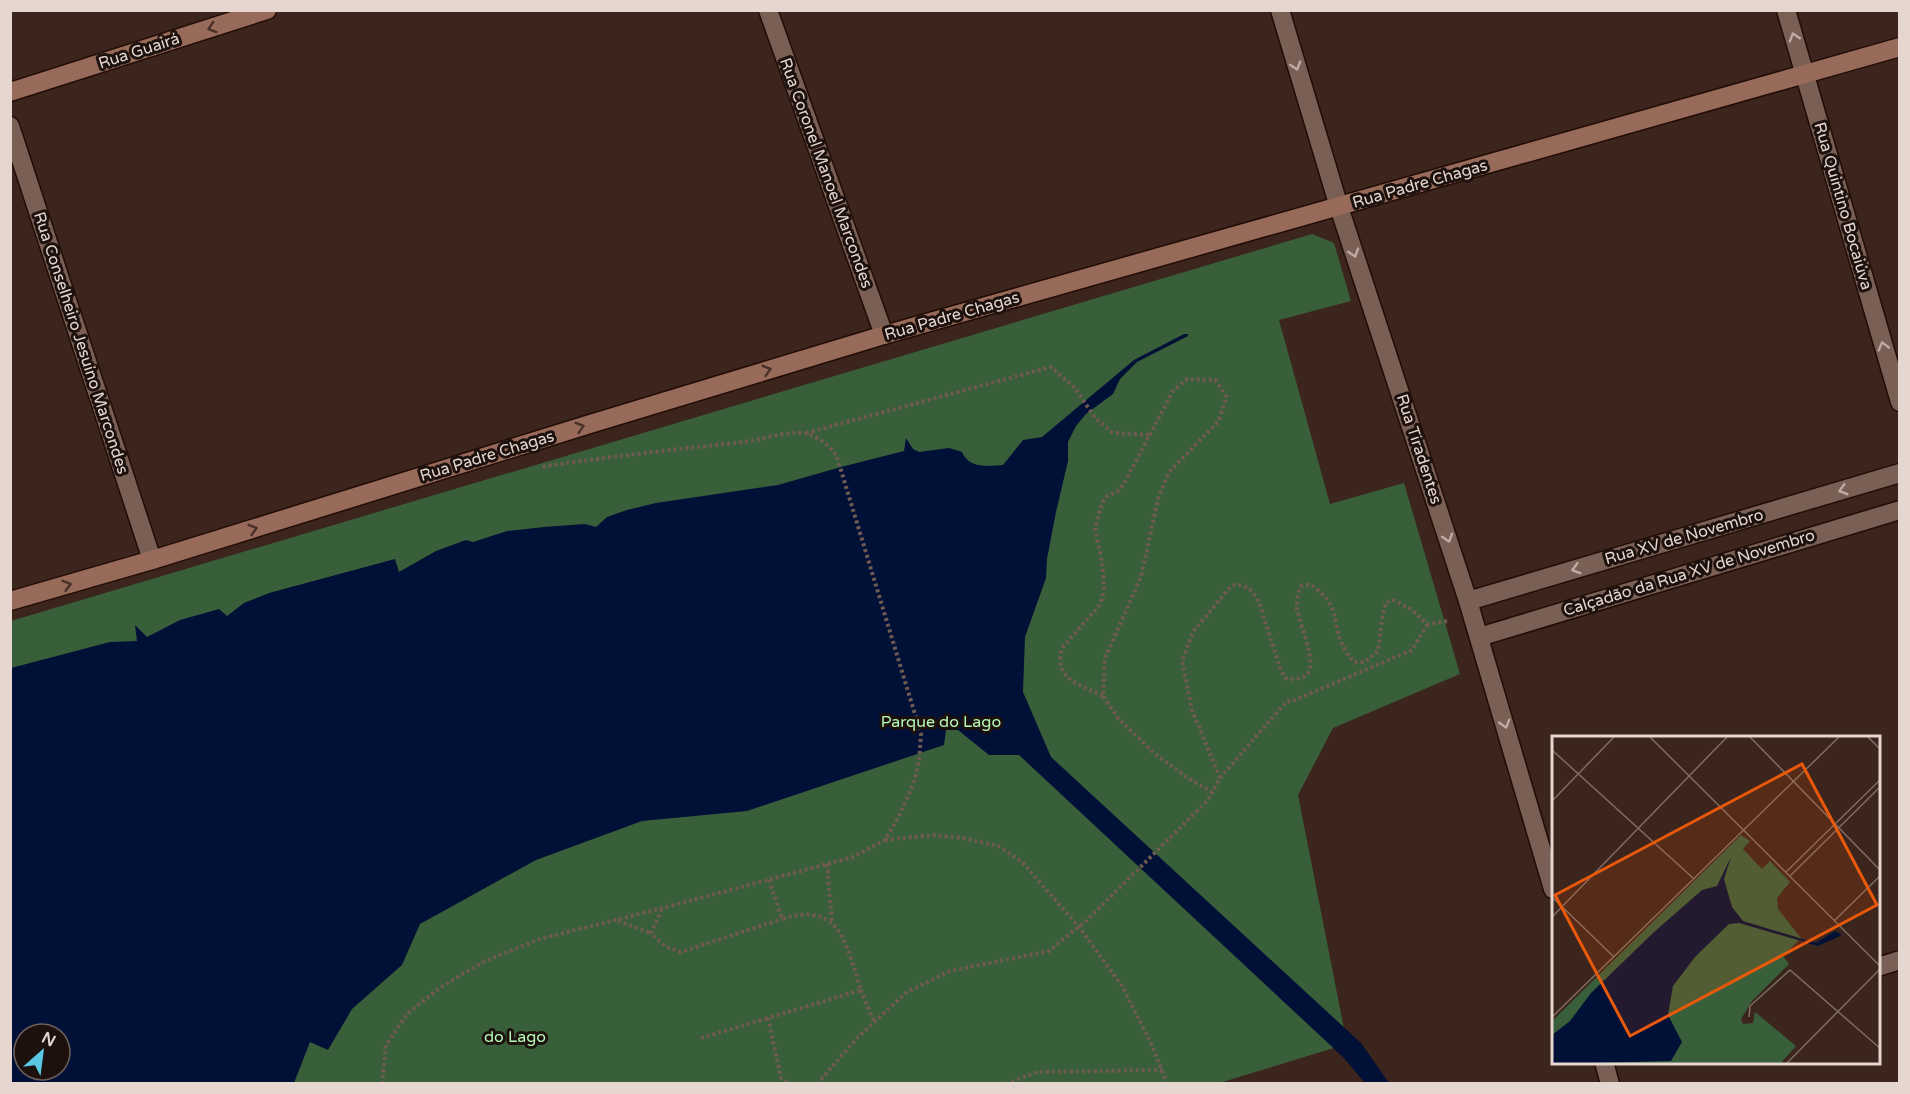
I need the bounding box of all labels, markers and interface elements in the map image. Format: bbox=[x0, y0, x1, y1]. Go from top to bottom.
one-way arrow bbox=[207, 21, 218, 33]
street label: Rua Guairá bbox=[96, 28, 182, 74]
one-way arrow bbox=[1789, 32, 1801, 43]
street label: Rua Coronel Manoel Marcondes bbox=[775, 55, 877, 291]
one-way arrow bbox=[1289, 61, 1302, 71]
street label: Rua Quintino Bocaiúva bbox=[1809, 120, 1877, 292]
street label: Rua Padre Chagas bbox=[1350, 155, 1490, 213]
street label: Rua Conselheiro Jesuíno Marcondes bbox=[29, 209, 133, 477]
one-way arrow bbox=[1347, 247, 1359, 258]
street label: Rua Padre Chagas bbox=[882, 287, 1022, 345]
one-way arrow bbox=[1878, 341, 1890, 351]
one-way arrow bbox=[761, 365, 771, 377]
street label: Rua Tiradentes bbox=[1392, 391, 1446, 507]
one-way arrow bbox=[574, 422, 585, 434]
street label: Rua Padre Chagas bbox=[417, 426, 557, 486]
one-way arrow bbox=[1838, 483, 1849, 495]
street label: Rua XV de Novembro bbox=[1602, 505, 1766, 569]
one-way arrow bbox=[247, 523, 258, 536]
street label: Calçadão da Rua XV de Novembro bbox=[1561, 525, 1817, 621]
one-way arrow bbox=[1440, 532, 1453, 543]
one-way arrow bbox=[1571, 562, 1582, 574]
one-way arrow bbox=[61, 580, 72, 592]
park label: Parque do Lago bbox=[881, 712, 1001, 732]
one-way arrow bbox=[1498, 718, 1510, 729]
inset map bbox=[1552, 736, 1880, 1064]
north arrow bbox=[12, 1022, 72, 1082]
park label: do Lago bbox=[484, 1027, 546, 1047]
text: N bbox=[38, 1028, 59, 1051]

